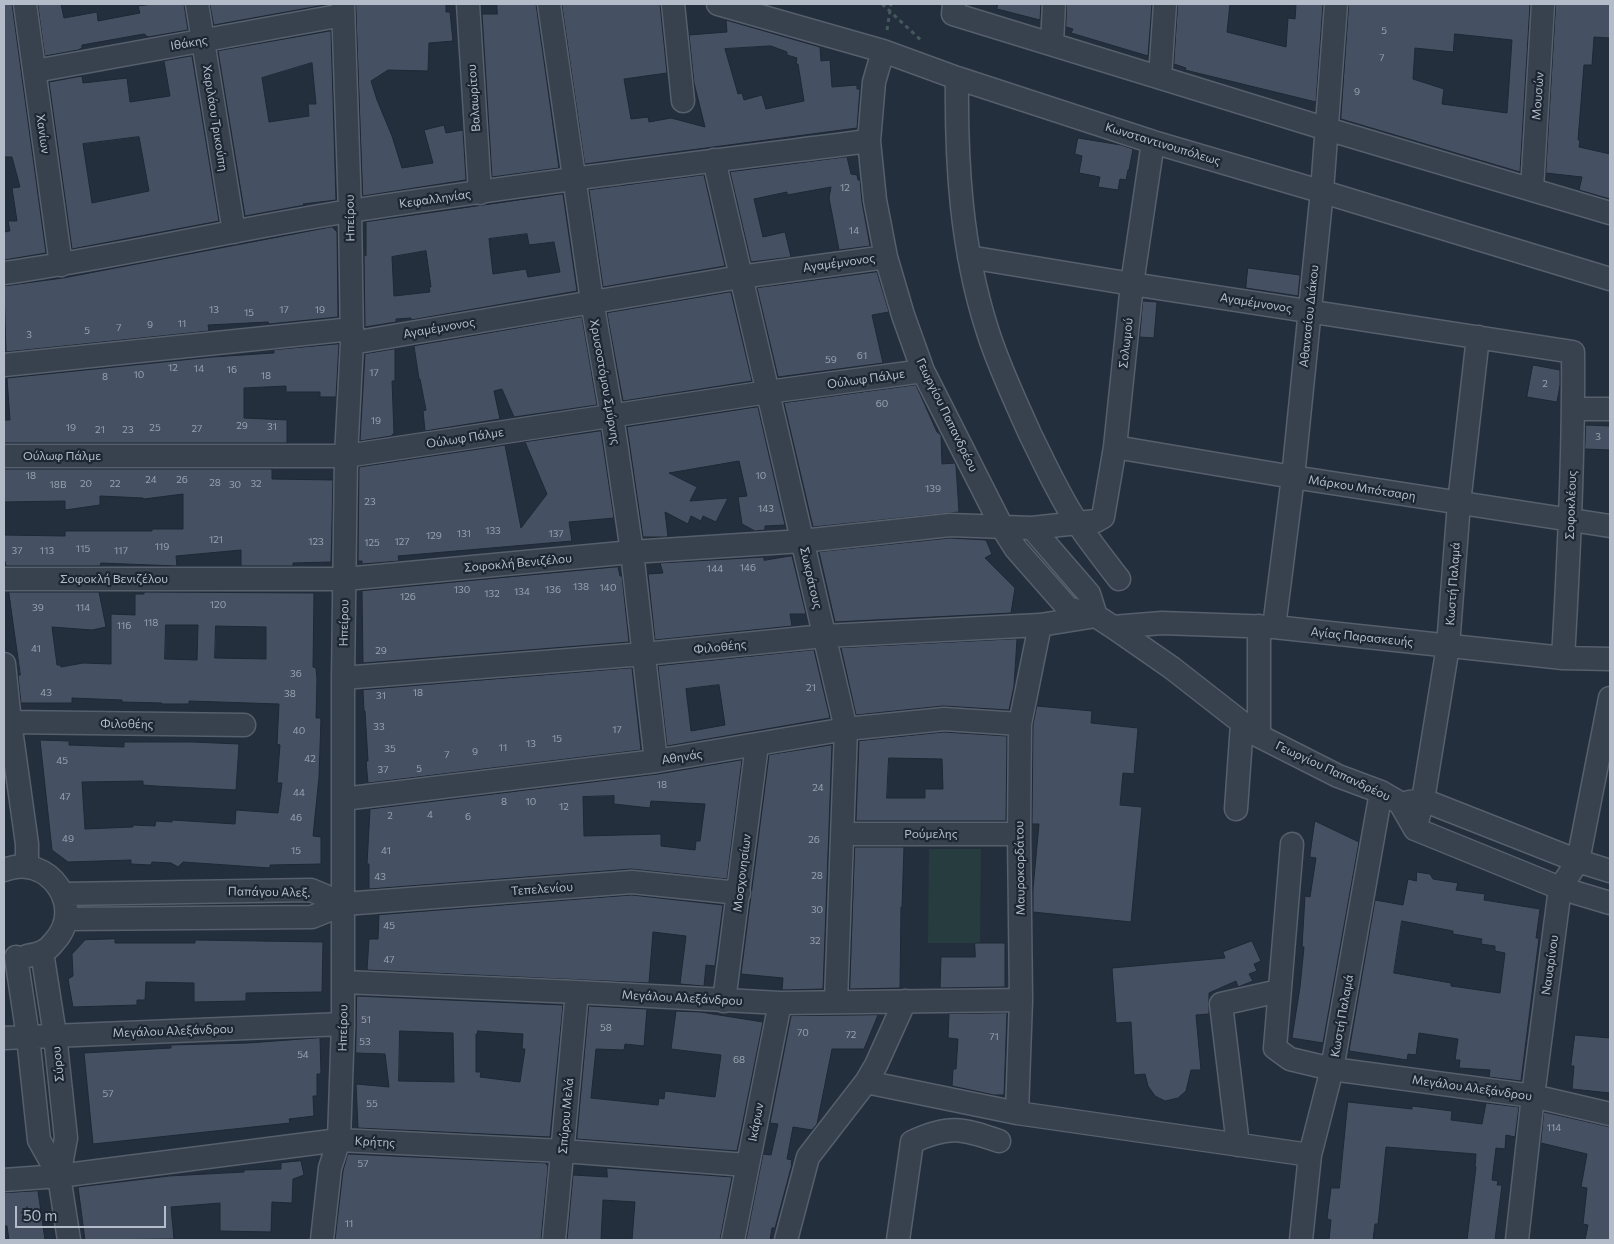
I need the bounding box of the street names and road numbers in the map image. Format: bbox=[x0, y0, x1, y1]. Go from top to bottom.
street label: Ιθάκης bbox=[169, 33, 209, 53]
street label: Χαριλάου Τρικούπη bbox=[199, 64, 231, 172]
street label: Βαλαωρίτου bbox=[464, 64, 484, 132]
street label: Μουσών bbox=[1529, 72, 1547, 120]
street label: Χανίων bbox=[33, 113, 53, 155]
street label: Κωνσταντινουπόλεως bbox=[1104, 120, 1222, 168]
street label: Κεφαλληνίας bbox=[398, 187, 472, 211]
street label: Ηπείρου bbox=[342, 194, 358, 242]
street label: Αγαμέμνονος bbox=[802, 251, 876, 275]
street label: Αθανασίου Διάκου bbox=[1296, 264, 1322, 368]
street label: Αγαμέμνονος bbox=[1219, 290, 1293, 316]
street label: Αγαμέμνονος bbox=[402, 315, 476, 341]
street label: Σολωμού bbox=[1116, 317, 1136, 369]
street label: Χρυσοστόμου Σμύρνης bbox=[587, 318, 623, 446]
street label: Γεωργίου Παπανδρέου bbox=[913, 356, 981, 474]
street label: Ούλωφ Πάλμε bbox=[826, 366, 906, 392]
street label: Ούλωφ Πάλμε bbox=[425, 425, 505, 451]
street label: Ούλωφ Πάλμε bbox=[23, 449, 101, 463]
street label: Σοφοκλέους bbox=[1563, 470, 1579, 540]
street label: Μάρκου Μπότσαρη bbox=[1307, 472, 1417, 504]
street label: Κωστή Παλαμά bbox=[1443, 542, 1463, 626]
street label: Σωκράτους bbox=[797, 546, 825, 610]
street label: Σοφοκλή Βενιζέλου bbox=[464, 551, 572, 575]
street label: Σοφοκλή Βενιζέλου bbox=[60, 572, 168, 586]
street label: Ηπείρου bbox=[336, 599, 352, 647]
street label: Αγίας Παρασκευής bbox=[1310, 624, 1414, 650]
street label: Φιλοθέης bbox=[693, 637, 747, 657]
street label: Φιλοθέης bbox=[100, 716, 154, 732]
street label: Γεωργίου Παπανδρέου bbox=[1273, 738, 1393, 804]
street label: Αθηνάς bbox=[661, 747, 703, 767]
street label: Μαυροκορδάτου bbox=[1012, 821, 1028, 915]
street label: Ρούμελης bbox=[904, 827, 958, 841]
street label: Μοσχονησίων bbox=[730, 833, 754, 913]
street label: Τεπελενίου bbox=[511, 880, 573, 898]
street label: Παπάγου Αλεξ. bbox=[228, 884, 310, 900]
street label: Ναυαρίνου bbox=[1539, 934, 1561, 996]
street label: Κωστή Παλαμά bbox=[1328, 974, 1356, 1058]
street label: Μεγάλου Αλεξάνδρου bbox=[621, 988, 743, 1008]
street label: Ηπείρου bbox=[335, 1004, 351, 1052]
street label: Μεγάλου Αλεξάνδρου bbox=[112, 1022, 234, 1040]
street label: Σύρου bbox=[49, 1046, 67, 1082]
street label: Μεγάλου Αλεξάνδρου bbox=[1411, 1072, 1533, 1104]
street label: Σπύρου Μελά bbox=[556, 1077, 576, 1155]
street label: Ικάρων bbox=[745, 1101, 767, 1143]
street label: Κρήτης bbox=[354, 1134, 396, 1150]

